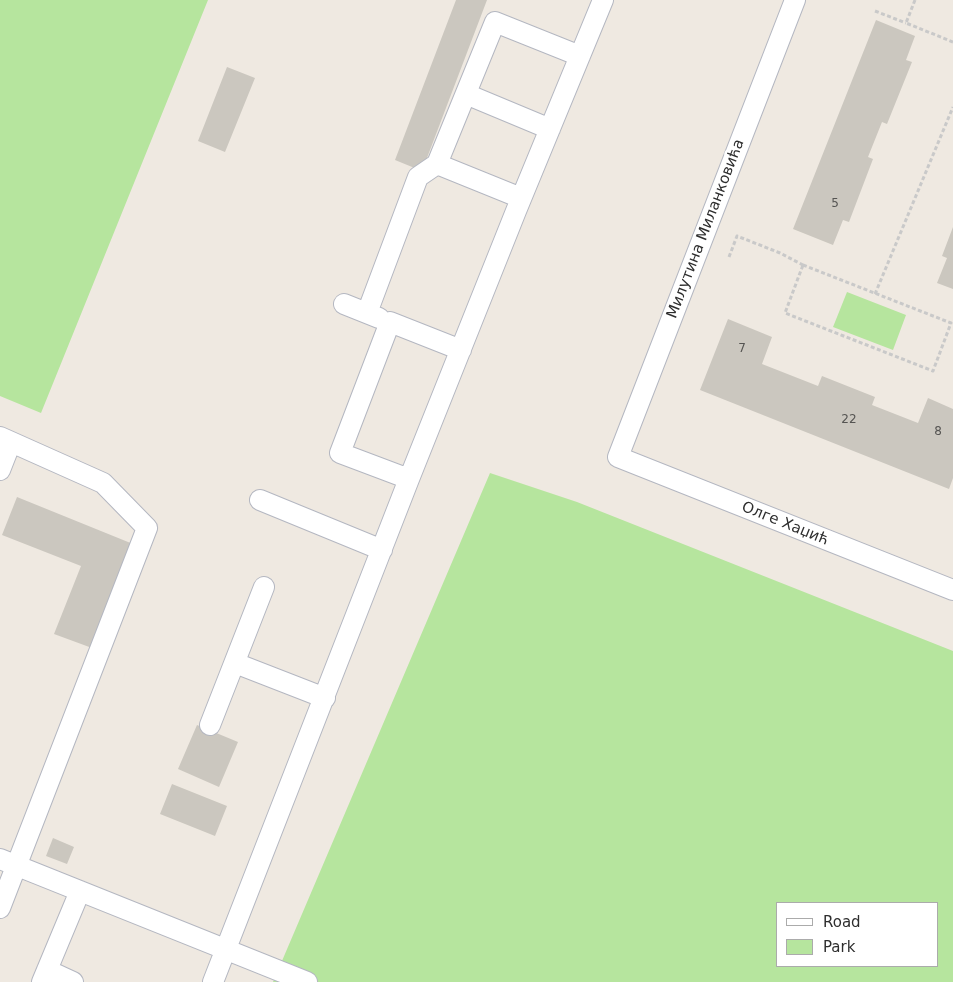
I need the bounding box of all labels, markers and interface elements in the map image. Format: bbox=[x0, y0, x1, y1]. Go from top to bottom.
street label: Милутина Миланковића bbox=[663, 137, 749, 321]
house number: 5 bbox=[831, 197, 839, 211]
house number: 7 bbox=[738, 342, 746, 356]
house number: 22 bbox=[841, 413, 857, 427]
house number: 8 bbox=[934, 425, 942, 439]
street label: Олге Хаџић bbox=[739, 498, 831, 550]
legend bbox=[776, 902, 938, 967]
text: Road bbox=[823, 913, 861, 931]
text: Park bbox=[823, 938, 855, 956]

